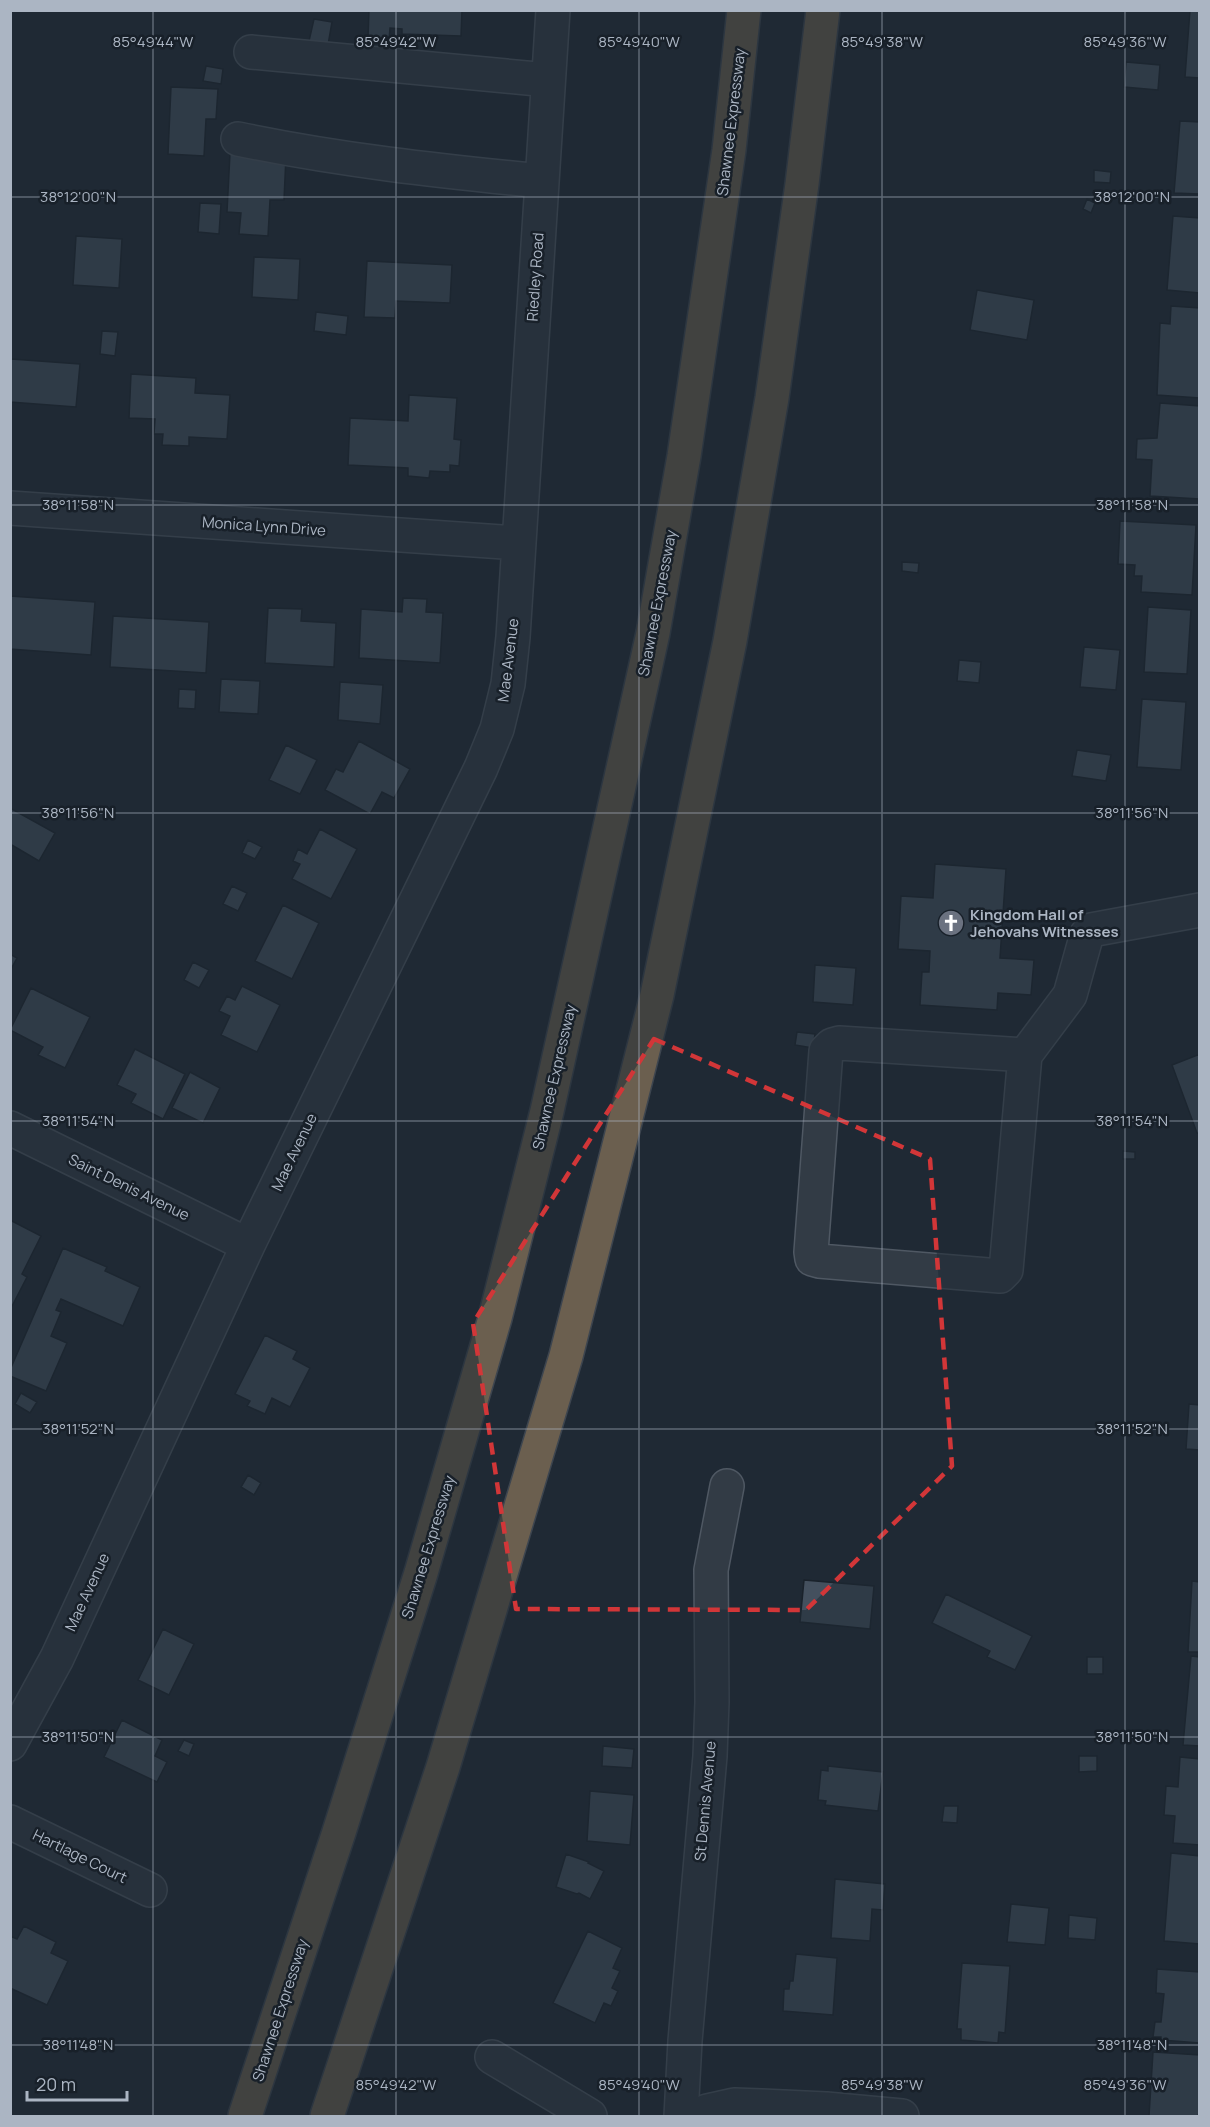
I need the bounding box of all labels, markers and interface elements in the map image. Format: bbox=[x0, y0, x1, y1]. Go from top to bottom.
text: 85°49'44"W bbox=[113, 31, 193, 52]
text: 85°49'42"W bbox=[356, 31, 436, 52]
text: 85°49'40"W bbox=[598, 31, 680, 52]
text: 85°49'38"W bbox=[841, 31, 923, 52]
text: 85°49'36"W bbox=[1084, 31, 1166, 52]
street label: Shawnee Expressway bbox=[712, 47, 750, 197]
text: 38°12'00"N bbox=[40, 186, 116, 207]
text: 38°12'00"N bbox=[1094, 186, 1170, 207]
street label: Riedley Road bbox=[521, 232, 549, 322]
text: 38°11'58"N bbox=[42, 494, 114, 515]
text: 38°11'58"N bbox=[1096, 494, 1168, 515]
street label: Monica Lynn Drive bbox=[201, 511, 327, 541]
street label: Shawnee Expressway bbox=[633, 528, 682, 678]
street label: Mae Avenue bbox=[492, 617, 524, 703]
text: 38°11'56"N bbox=[42, 802, 114, 823]
text: 38°11'56"N bbox=[1096, 802, 1168, 823]
place label: Kingdom Hall of Jehovahs Witnesses bbox=[970, 904, 1119, 942]
church icon: Kingdom Hall of Jehovahs Witnesses bbox=[936, 908, 966, 938]
street label: Shawnee Expressway bbox=[527, 1002, 581, 1152]
street label: Mae Avenue bbox=[266, 1109, 322, 1194]
text: 38°11'54"N bbox=[42, 1110, 114, 1131]
text: 38°11'54"N bbox=[1096, 1110, 1168, 1131]
street label: Saint Denis Avenue bbox=[65, 1149, 193, 1226]
text: 38°11'52"N bbox=[42, 1418, 114, 1439]
text: 38°11'52"N bbox=[1096, 1418, 1168, 1439]
street label: Shawnee Expressway bbox=[396, 1473, 460, 1621]
street label: Mae Avenue bbox=[60, 1549, 114, 1635]
text: 38°11'50"N bbox=[42, 1726, 114, 1747]
text: 38°11'50"N bbox=[1096, 1726, 1168, 1747]
street label: St Dennis Avenue bbox=[689, 1740, 721, 1862]
street label: Hartlage Court bbox=[29, 1824, 131, 1888]
street label: Shawnee Expressway bbox=[247, 1936, 313, 2084]
text: 38°11'48"N bbox=[43, 2034, 113, 2055]
text: 38°11'48"N bbox=[1097, 2034, 1167, 2055]
scale bar bbox=[27, 2064, 128, 2102]
text: 20 m bbox=[36, 2072, 76, 2096]
text: 85°49'42"W bbox=[356, 2074, 436, 2095]
text: 85°49'40"W bbox=[598, 2074, 680, 2095]
text: 85°49'38"W bbox=[841, 2074, 923, 2095]
text: 85°49'36"W bbox=[1084, 2074, 1166, 2095]

